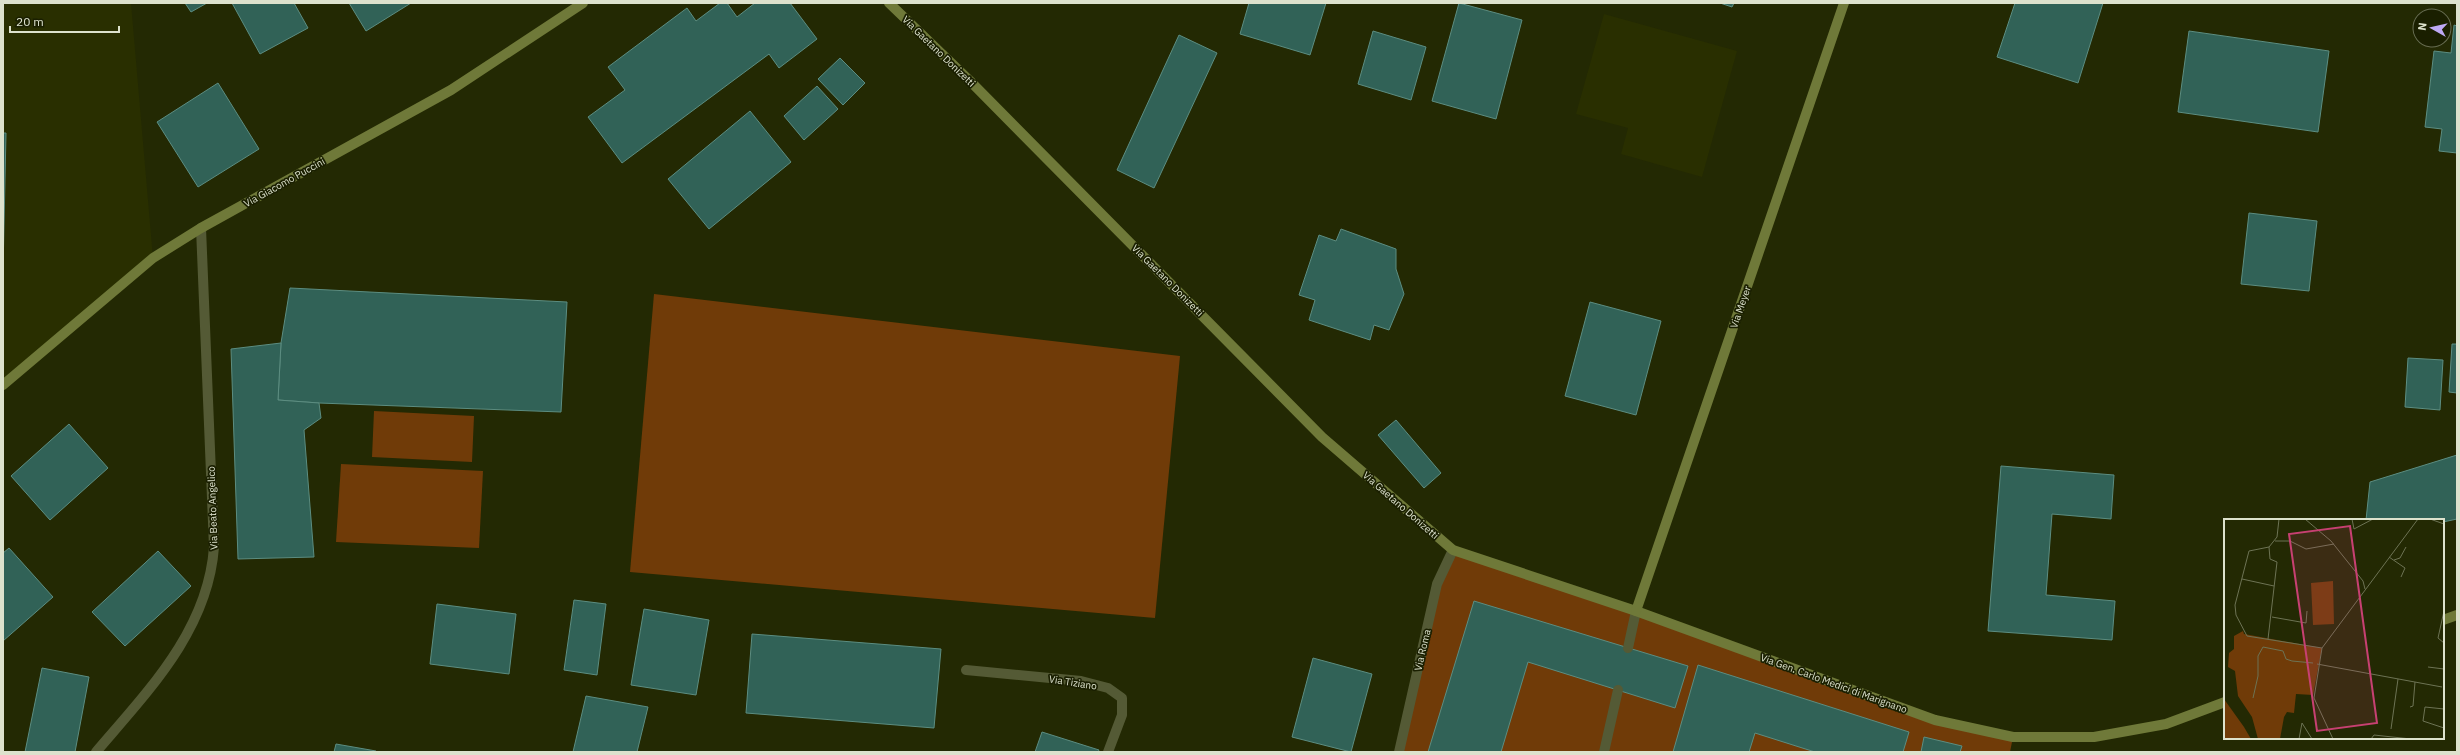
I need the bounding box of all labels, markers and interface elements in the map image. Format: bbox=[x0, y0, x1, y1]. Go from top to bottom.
scale bar bbox=[10, 8, 119, 34]
north arrow bbox=[2412, 8, 2452, 48]
street label: Via Gaetano Donizetti bbox=[899, 13, 978, 90]
text: 20 m bbox=[16, 14, 44, 29]
text: N bbox=[2415, 22, 2430, 32]
street label: Via Giacomo Puccini bbox=[241, 155, 327, 210]
street label: Via Gaetano Donizetti bbox=[1129, 242, 1206, 319]
street label: Via Meyer bbox=[1727, 284, 1754, 330]
street label: Via Beato Angelico bbox=[205, 466, 220, 550]
street label: Via Gaetano Donizetti bbox=[1360, 469, 1441, 542]
inset map bbox=[2224, 519, 2444, 739]
street label: Via Roma bbox=[1411, 627, 1434, 672]
street label: Via Gen. Carlo Medici di Marignano bbox=[1759, 651, 1909, 716]
street label: Via Tiziano bbox=[1048, 672, 1098, 693]

